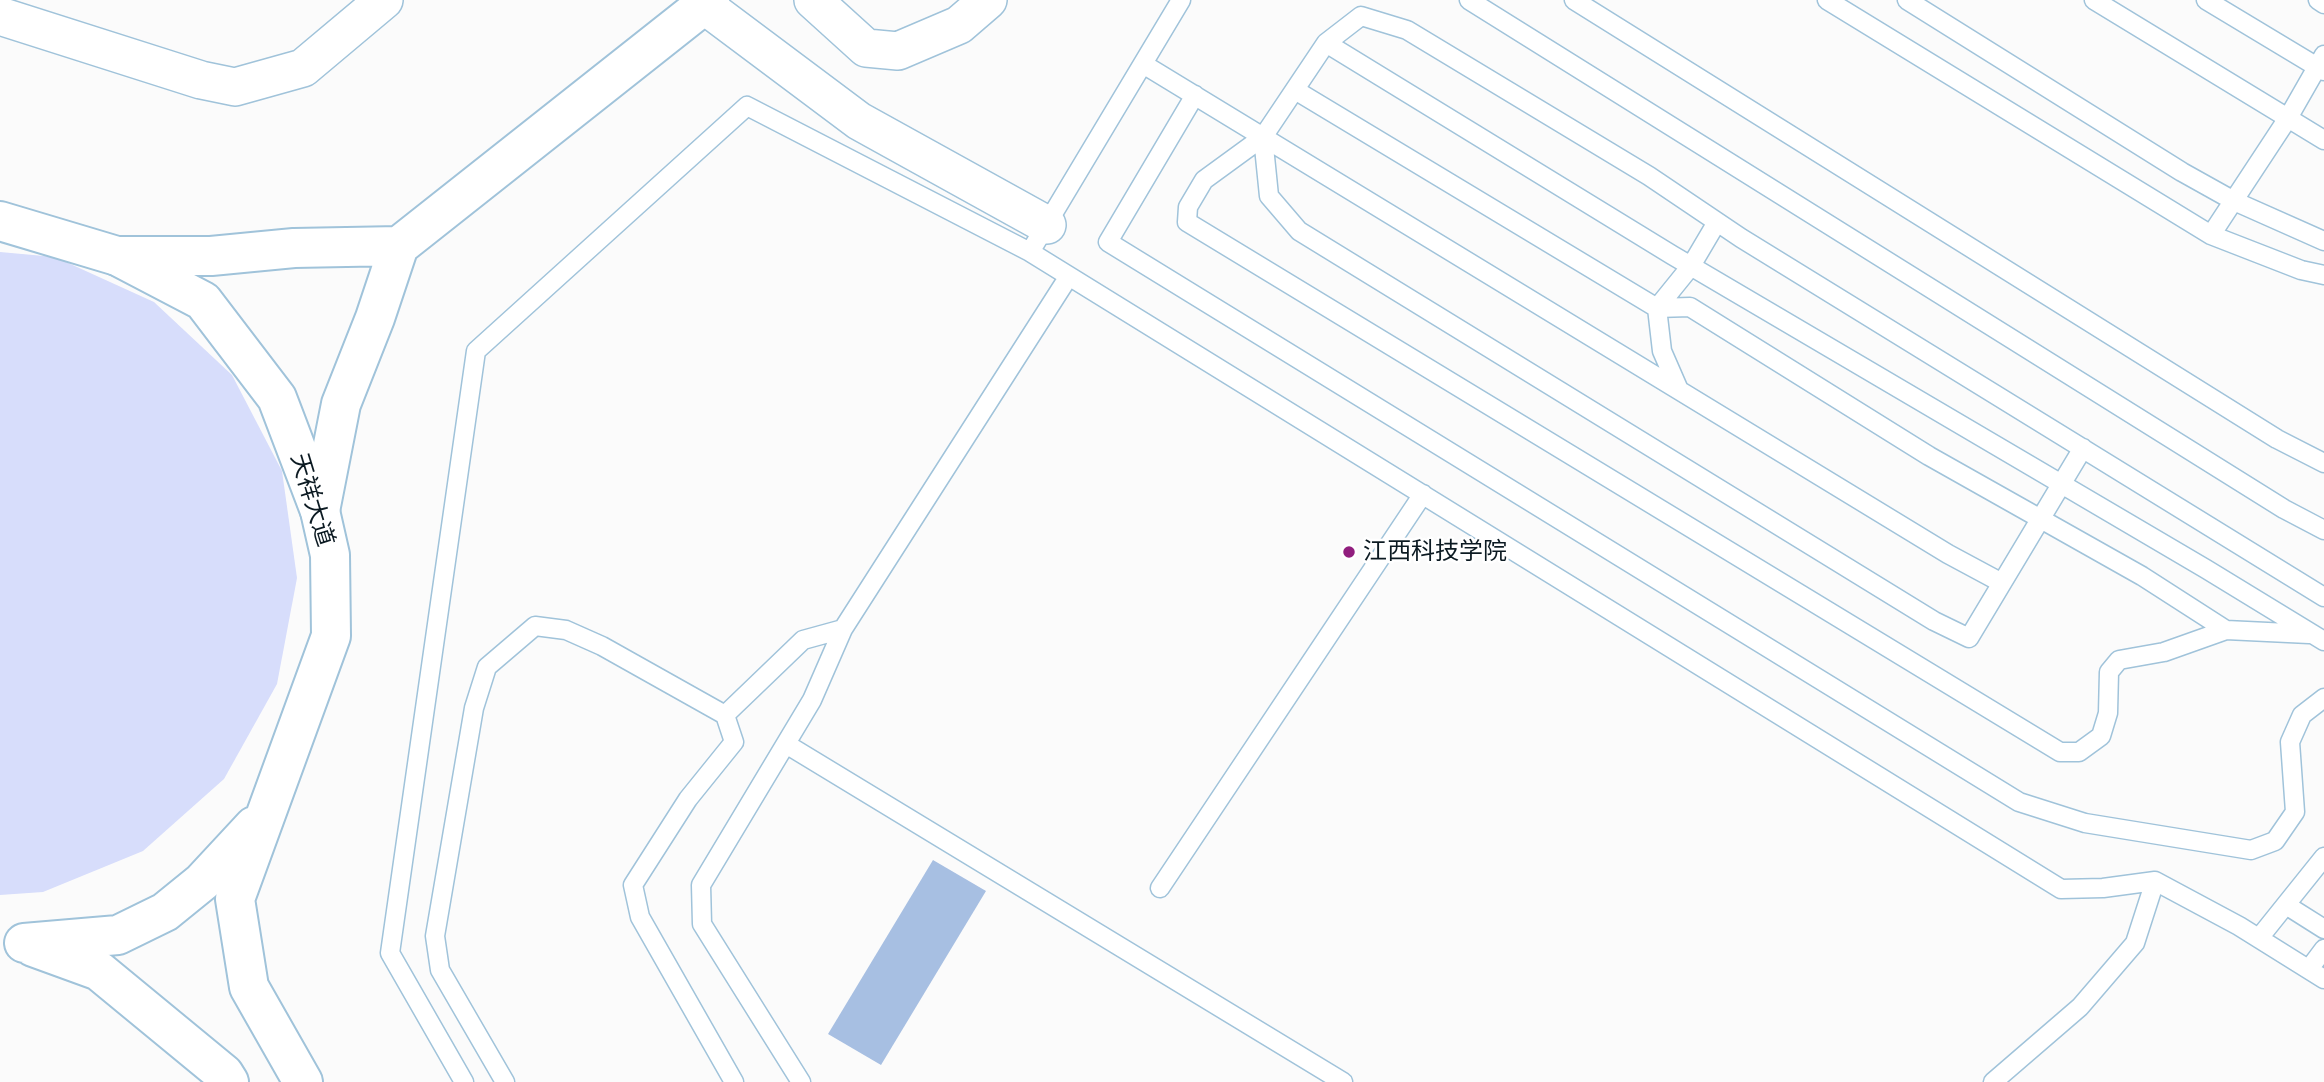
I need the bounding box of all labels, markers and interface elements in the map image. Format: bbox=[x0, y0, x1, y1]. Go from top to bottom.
street label: 天祥大道 bbox=[284, 450, 340, 550]
place label: 江西科技学院 bbox=[1363, 538, 1507, 566]
marker: 江西科技学院 bbox=[1341, 544, 1357, 560]

